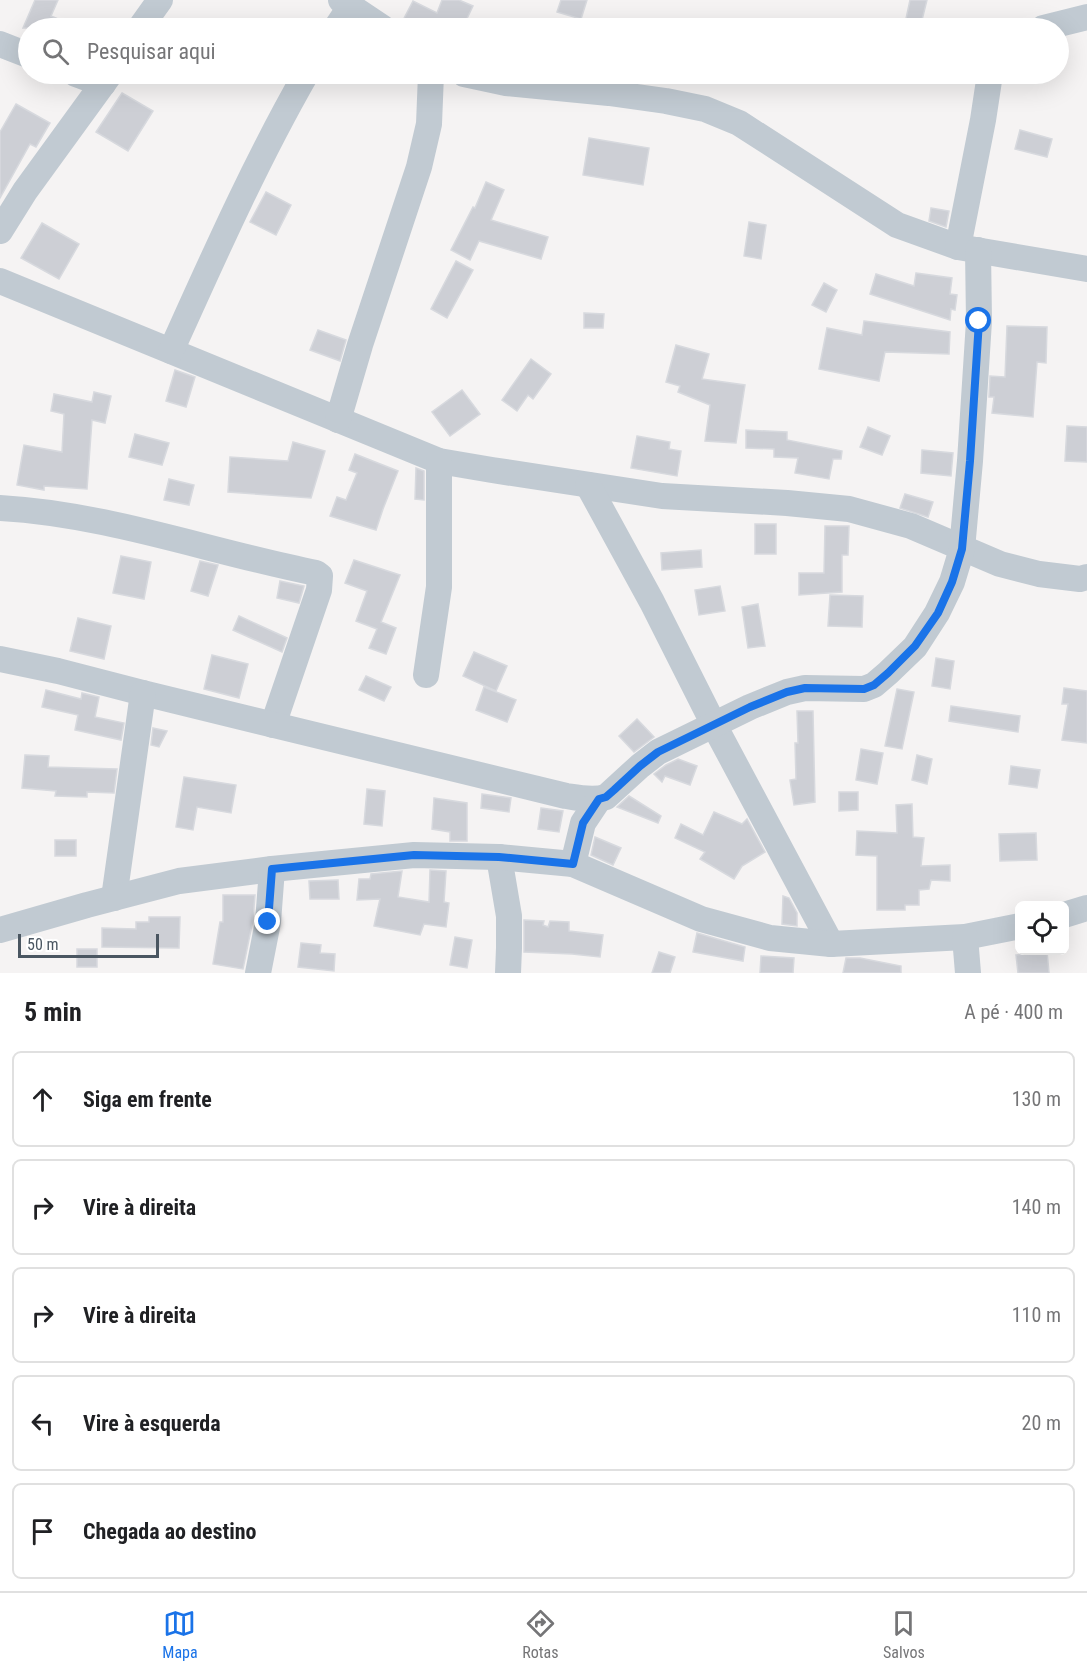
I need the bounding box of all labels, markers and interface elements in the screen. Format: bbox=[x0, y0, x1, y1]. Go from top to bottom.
search box bbox=[18, 18, 1069, 84]
icon: search bbox=[39, 35, 72, 68]
text: Pesquisar aqui bbox=[87, 39, 216, 64]
route start bbox=[965, 307, 991, 333]
map controls bbox=[1015, 901, 1069, 955]
button: locate bbox=[1015, 901, 1069, 955]
route end bbox=[254, 908, 280, 934]
scale bar bbox=[18, 931, 159, 959]
text: 50 m bbox=[27, 935, 59, 954]
text: 5 min bbox=[24, 997, 82, 1027]
text: A pé · 400 m bbox=[964, 1000, 1063, 1024]
icon: ahead bbox=[26, 1083, 59, 1116]
text: Siga em frente bbox=[83, 1087, 212, 1112]
text: 130 m bbox=[1012, 1087, 1061, 1111]
icon: right bbox=[26, 1191, 59, 1224]
text: Vire à direita bbox=[83, 1195, 196, 1220]
text: 140 m bbox=[1012, 1195, 1061, 1219]
icon: right bbox=[26, 1299, 59, 1332]
text: Vire à direita bbox=[83, 1303, 196, 1328]
text: 110 m bbox=[1012, 1303, 1061, 1327]
icon: left bbox=[26, 1407, 59, 1440]
text: Vire à esquerda bbox=[83, 1411, 221, 1436]
text: 20 m bbox=[1022, 1411, 1061, 1435]
icon: arrive bbox=[26, 1515, 59, 1548]
text: Chegada ao destino bbox=[83, 1519, 257, 1544]
tab: Mapa bbox=[162, 1607, 198, 1662]
tab: Rotas bbox=[522, 1607, 558, 1662]
tab: Salvos bbox=[883, 1607, 925, 1662]

